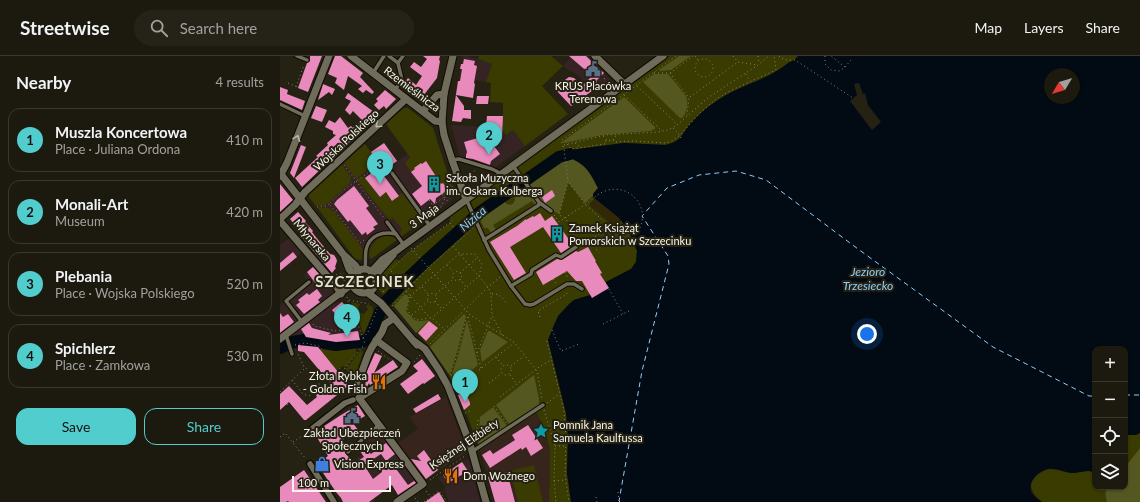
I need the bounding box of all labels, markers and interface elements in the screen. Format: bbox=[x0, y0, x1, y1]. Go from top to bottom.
search box bbox=[134, 10, 414, 46]
text: Streetwise bbox=[20, 16, 110, 39]
icon: search bbox=[148, 17, 170, 39]
text: Search here bbox=[180, 19, 257, 37]
text: Map bbox=[974, 19, 1002, 36]
text: Layers bbox=[1024, 19, 1064, 36]
text: Share bbox=[1086, 19, 1120, 36]
public building icon: KRUS Placówka Terenowa bbox=[584, 60, 602, 78]
street label: Rzemieślnicza bbox=[382, 63, 443, 114]
north arrow bbox=[1044, 68, 1080, 104]
text: Nearby bbox=[16, 72, 71, 93]
text: 4 results bbox=[216, 74, 264, 90]
place label: KRUS Placówka Terenowa bbox=[555, 79, 631, 105]
street label: Wojska Polskiego bbox=[310, 106, 381, 173]
one-way arrow bbox=[375, 121, 383, 128]
pin: 2 bbox=[476, 122, 502, 155]
text: Muszla Koncertowa bbox=[55, 123, 187, 141]
text: 1 bbox=[26, 132, 34, 148]
text: 410 m bbox=[226, 132, 263, 148]
one-way arrow bbox=[293, 135, 301, 142]
text: Place · Juliana Ordona bbox=[55, 141, 180, 157]
pin: 3 bbox=[367, 151, 393, 184]
place label: Szkoła Muzyczna im. Oskara Kolberga bbox=[446, 171, 543, 197]
building icon: Szkoła Muzyczna im. Oskara Kolberga bbox=[425, 175, 443, 193]
text: Monali-Art bbox=[55, 195, 128, 213]
street label: 3 Maja bbox=[407, 201, 441, 231]
water label: Nizica bbox=[456, 203, 489, 234]
text: 2 bbox=[26, 204, 34, 220]
text: 420 m bbox=[226, 204, 263, 220]
text: Museum bbox=[55, 213, 105, 229]
street label: Młynarska bbox=[291, 216, 334, 263]
place label: Zamek Książąt Pomorskich w Szczecinku bbox=[569, 221, 691, 247]
building icon: Zamek Książąt Pomorskich w Szczecinku bbox=[548, 225, 566, 243]
water label: Jezioro Trzesiecko bbox=[843, 264, 893, 293]
text: Plebania bbox=[55, 267, 112, 285]
district label: SZCZECINEK bbox=[315, 272, 415, 290]
text: 3 bbox=[26, 276, 34, 292]
text: 520 m bbox=[226, 276, 263, 292]
text: Place · Wojska Polskiego bbox=[55, 285, 195, 301]
pin: 4 bbox=[334, 304, 360, 337]
your location bbox=[857, 324, 877, 344]
text: Spichlerz bbox=[55, 339, 115, 357]
map controls bbox=[1092, 346, 1128, 490]
button: + bbox=[1092, 346, 1128, 382]
text: 4 bbox=[26, 348, 34, 364]
text: 530 m bbox=[226, 348, 263, 364]
text: Place · Zamkowa bbox=[55, 357, 150, 373]
place label: Złota Rybka - Golden Fish bbox=[303, 369, 367, 395]
pin: 1 bbox=[452, 369, 478, 402]
restaurant icon: Złota Rybka - Golden Fish bbox=[370, 373, 388, 391]
button: − bbox=[1092, 382, 1128, 418]
public building icon: Zakład Ubezpieczeń Społecznych bbox=[343, 407, 361, 425]
button: Save bbox=[16, 408, 136, 445]
button: Share bbox=[144, 408, 264, 445]
street label: Księżnej Elżbiety bbox=[427, 415, 501, 472]
place label: Pomnik Jana Samuela Kaulfussa bbox=[553, 418, 643, 444]
button: locate bbox=[1092, 418, 1128, 454]
place icon: Pomnik Jana Samuela Kaulfussa bbox=[532, 422, 550, 440]
place label: Zakład Ubezpieczeń Społecznych bbox=[303, 426, 401, 452]
button: layers bbox=[1092, 454, 1128, 490]
shop icon: Vision Express bbox=[313, 455, 331, 473]
place label: Vision Express bbox=[334, 457, 404, 470]
restaurant icon: Dom Woźnego bbox=[442, 467, 460, 485]
place label: Dom Woźnego bbox=[463, 469, 535, 482]
scale bar bbox=[292, 474, 391, 493]
text: 100 m bbox=[298, 476, 329, 489]

